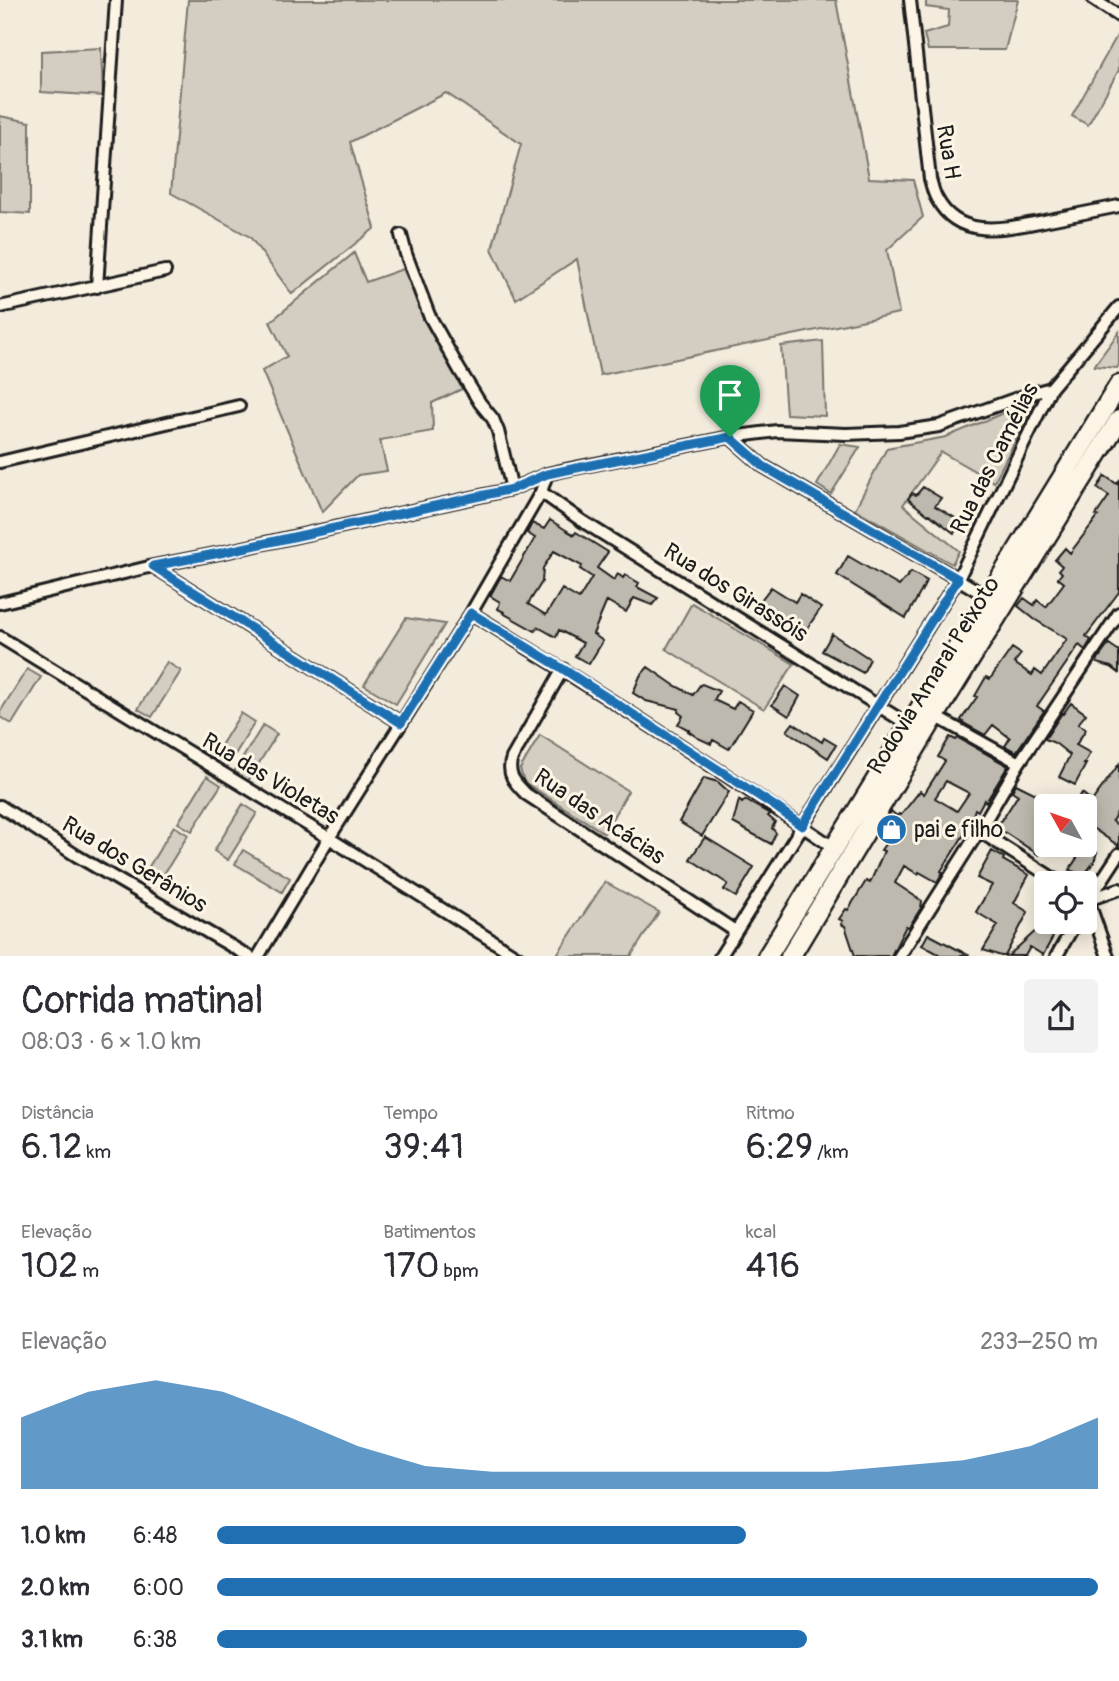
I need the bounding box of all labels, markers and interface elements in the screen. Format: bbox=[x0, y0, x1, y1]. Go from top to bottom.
street label: Rua H bbox=[930, 123, 967, 182]
pin bbox=[700, 365, 760, 437]
icon: arrive bbox=[711, 376, 749, 414]
street label: Rua das Camélias bbox=[944, 378, 1045, 539]
street label: Rua dos Girassóis bbox=[658, 536, 813, 648]
street label: Rodovia Amaral Peixoto bbox=[861, 571, 1006, 779]
street label: Rua das Violetas bbox=[197, 726, 345, 831]
street label: Rua das Acácias bbox=[529, 762, 671, 871]
north arrow bbox=[1034, 794, 1097, 858]
map controls bbox=[1034, 794, 1097, 934]
street label: Rua dos Gerânios bbox=[57, 810, 213, 919]
shop icon: pai e filho bbox=[874, 812, 908, 846]
place label: pai e filho bbox=[914, 815, 1003, 844]
button: locate bbox=[1034, 871, 1097, 934]
text: Corrida matinal bbox=[21, 977, 263, 1025]
button: share bbox=[1024, 979, 1098, 1053]
text: 08:03 · 6 × 1.0 km bbox=[21, 1027, 201, 1056]
text: Distância bbox=[21, 1101, 94, 1125]
text: Tempo bbox=[383, 1101, 438, 1125]
text: Ritmo bbox=[746, 1101, 795, 1125]
text: 6.12 bbox=[21, 1125, 82, 1169]
text: 39:41 bbox=[383, 1125, 464, 1169]
text: 6:29 bbox=[746, 1125, 813, 1169]
text: km bbox=[82, 1140, 111, 1164]
text: /km bbox=[813, 1140, 849, 1164]
text: Elevação bbox=[21, 1220, 92, 1244]
text: Batimentos bbox=[383, 1220, 476, 1244]
text: kcal bbox=[746, 1220, 777, 1244]
text: 102 bbox=[21, 1244, 78, 1288]
text: 170 bbox=[383, 1244, 439, 1288]
text: 416 bbox=[746, 1244, 800, 1288]
text: m bbox=[78, 1259, 99, 1283]
text: bpm bbox=[439, 1259, 479, 1283]
text: Elevação bbox=[21, 1327, 107, 1356]
text: 233–250 m bbox=[980, 1327, 1098, 1356]
text: 1.0 km bbox=[21, 1521, 86, 1550]
text: 6:48 bbox=[133, 1521, 177, 1550]
text: 2.0 km bbox=[21, 1573, 90, 1602]
text: 6:00 bbox=[133, 1573, 184, 1602]
text: 3.1 km bbox=[21, 1625, 83, 1654]
text: 6:38 bbox=[133, 1625, 177, 1654]

